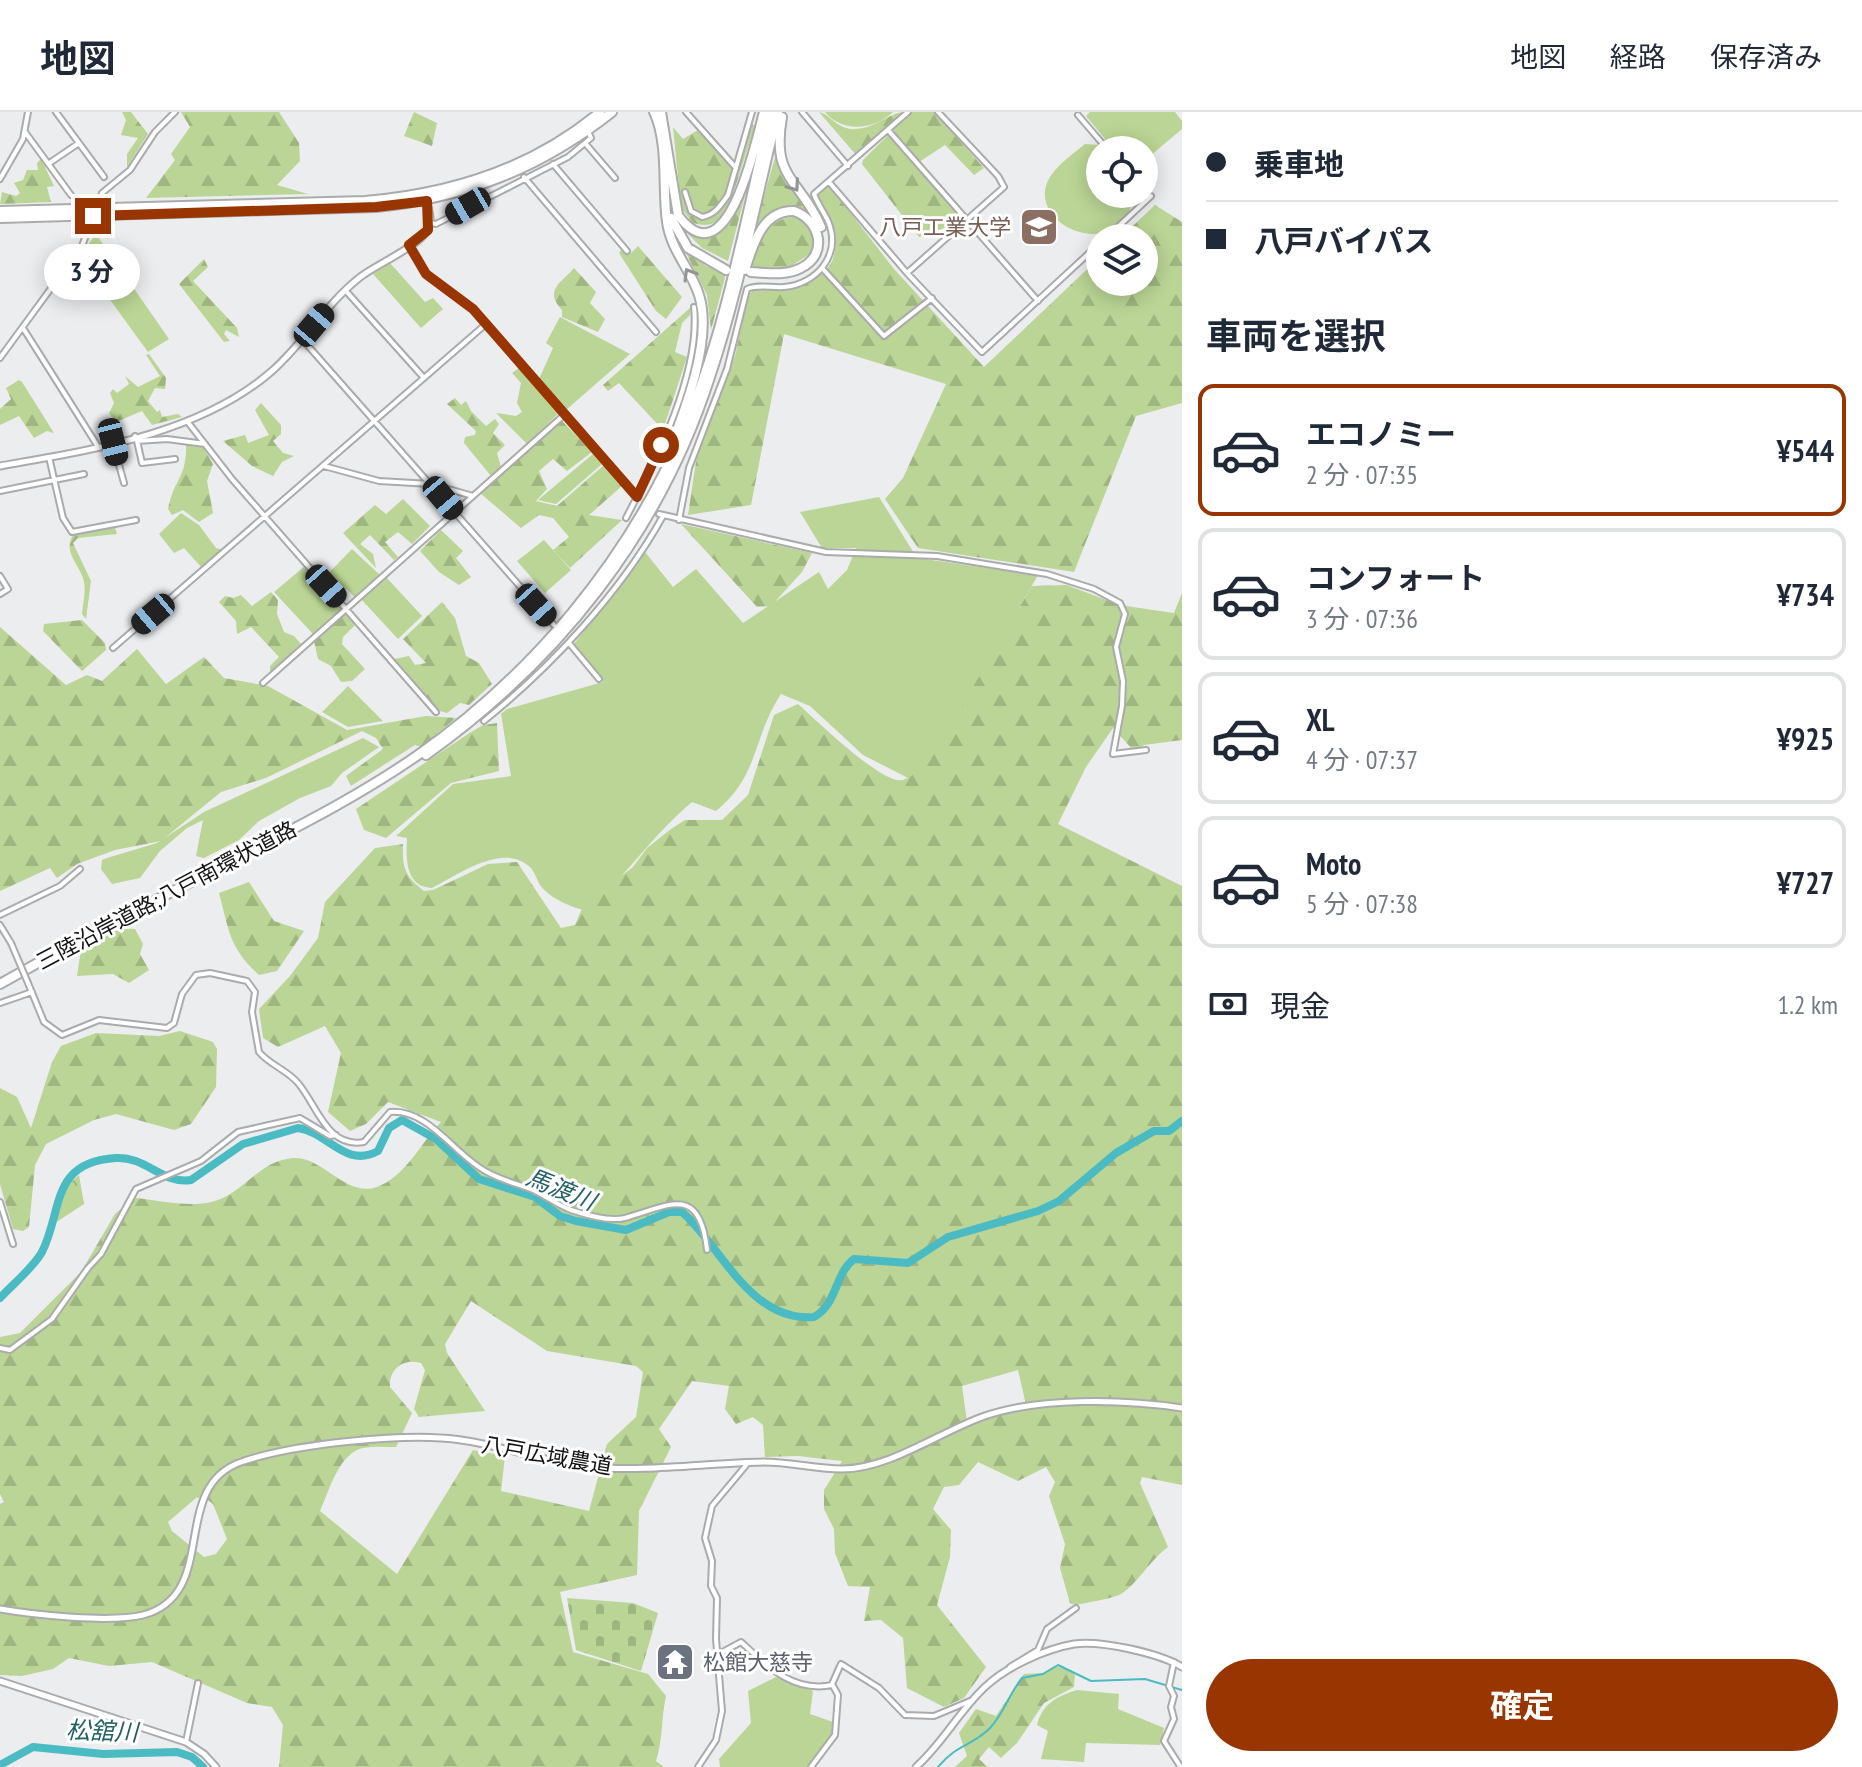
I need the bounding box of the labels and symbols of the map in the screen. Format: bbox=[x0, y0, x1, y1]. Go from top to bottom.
one-way arrow bbox=[784, 177, 799, 192]
car bbox=[441, 184, 495, 228]
route end bbox=[75, 198, 111, 234]
school or university icon: 八戸工業大学 bbox=[1018, 206, 1060, 248]
place label: 八戸工業大学 bbox=[879, 213, 1011, 241]
callout: 3 分 bbox=[45, 244, 141, 300]
one-way arrow bbox=[683, 268, 698, 283]
car bbox=[289, 299, 339, 351]
car bbox=[96, 416, 130, 468]
route start bbox=[643, 427, 679, 463]
car bbox=[418, 472, 468, 524]
car bbox=[301, 560, 351, 612]
car bbox=[511, 579, 561, 631]
car bbox=[127, 589, 179, 639]
street label: 三陸沿岸道路;八戸南環状道路 bbox=[31, 814, 301, 976]
water label: 馬渡川 bbox=[522, 1161, 603, 1218]
street label: 八戸広域農道 bbox=[480, 1430, 614, 1480]
temple icon: 松館大慈寺 bbox=[654, 1641, 696, 1683]
place label: 松館大慈寺 bbox=[703, 1648, 813, 1676]
water label: 松舘川 bbox=[65, 1714, 142, 1748]

